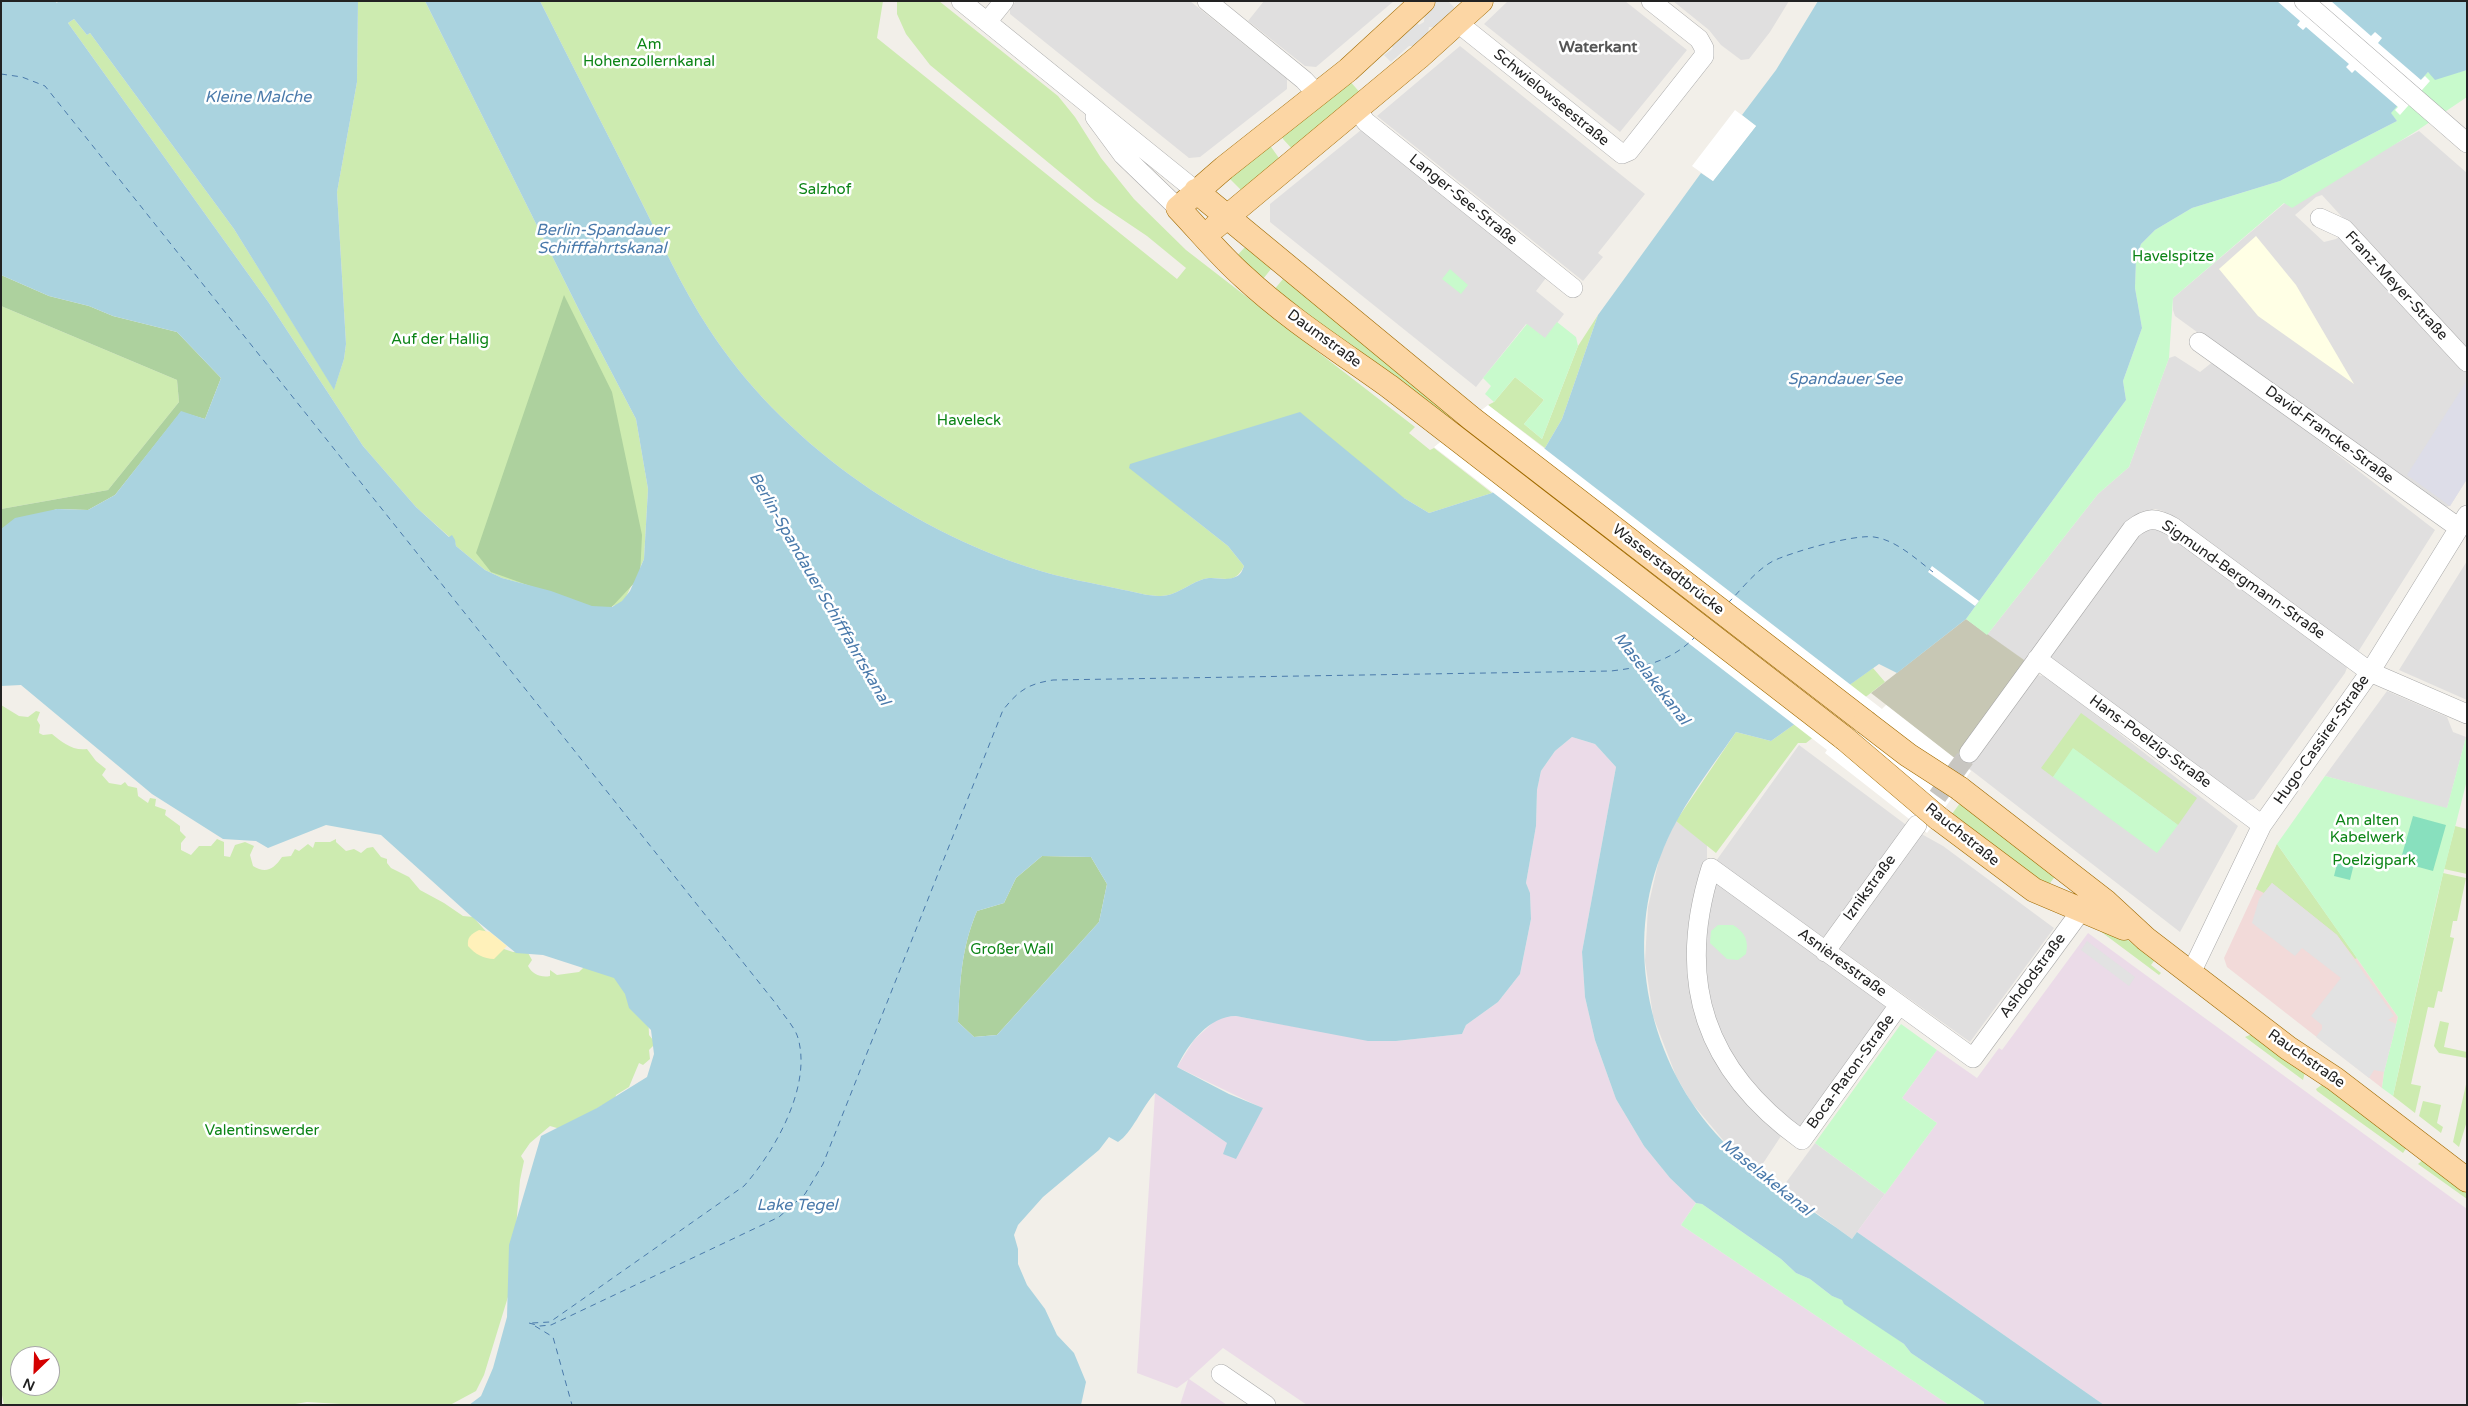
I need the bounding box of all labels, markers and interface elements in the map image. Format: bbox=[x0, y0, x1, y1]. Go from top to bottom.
park label: Am Hohenzollernkanal bbox=[583, 36, 715, 71]
district label: Waterkant bbox=[1559, 38, 1637, 58]
street label: Schwielowseestraße bbox=[1489, 46, 1613, 150]
water label: Kleine Malche bbox=[205, 88, 311, 108]
street label: Langer-See-Straße bbox=[1405, 151, 1521, 249]
park label: Salzhof bbox=[799, 181, 851, 199]
water label: Berlin-Spandauer Schifffahrtskanal bbox=[536, 221, 668, 259]
street label: Franz-Meyer-Straße bbox=[2341, 228, 2451, 344]
park label: Havelspitze bbox=[2132, 248, 2214, 266]
street label: Daumstraße bbox=[1283, 306, 1365, 372]
park label: Auf der Hallig bbox=[391, 331, 489, 349]
water label: Spandauer See bbox=[1788, 370, 1902, 390]
street label: David-Francke-Straße bbox=[2261, 382, 2397, 488]
park label: Haveleck bbox=[937, 412, 1001, 430]
water label: Berlin-Spandauer Schifffahrtskanal bbox=[744, 469, 894, 709]
street label: Sigmund-Bergmann-Straße bbox=[2158, 517, 2328, 643]
street label: Wasserstadtbrücke bbox=[1608, 521, 1728, 619]
water label: Maselakekanal bbox=[1609, 629, 1693, 729]
street label: Hugo-Cassirer-Straße bbox=[2270, 672, 2374, 808]
street label: Hans-Poelzig-Straße bbox=[2086, 692, 2214, 792]
street label: Rauchstraße bbox=[1921, 800, 2003, 870]
park label: Am alten Kabelwerk bbox=[2330, 812, 2404, 847]
street label: Iznikstraße bbox=[1840, 851, 1900, 925]
park label: Poelzigpark bbox=[2332, 852, 2416, 870]
street label: Asnièresstraße bbox=[1794, 925, 1890, 1001]
street label: Ashdodstraße bbox=[1996, 930, 2070, 1022]
park label: Großer Wall bbox=[970, 941, 1054, 959]
street label: Boca-Raton-Straße bbox=[1803, 1011, 1899, 1133]
street label: Rauchstraße bbox=[2264, 1026, 2348, 1092]
park label: Valentinswerder bbox=[205, 1122, 319, 1140]
water label: Maselakekanal bbox=[1716, 1135, 1816, 1221]
water label: Lake Tegel bbox=[757, 1196, 837, 1216]
north arrow bbox=[10, 1346, 60, 1396]
text: N bbox=[21, 1374, 38, 1394]

